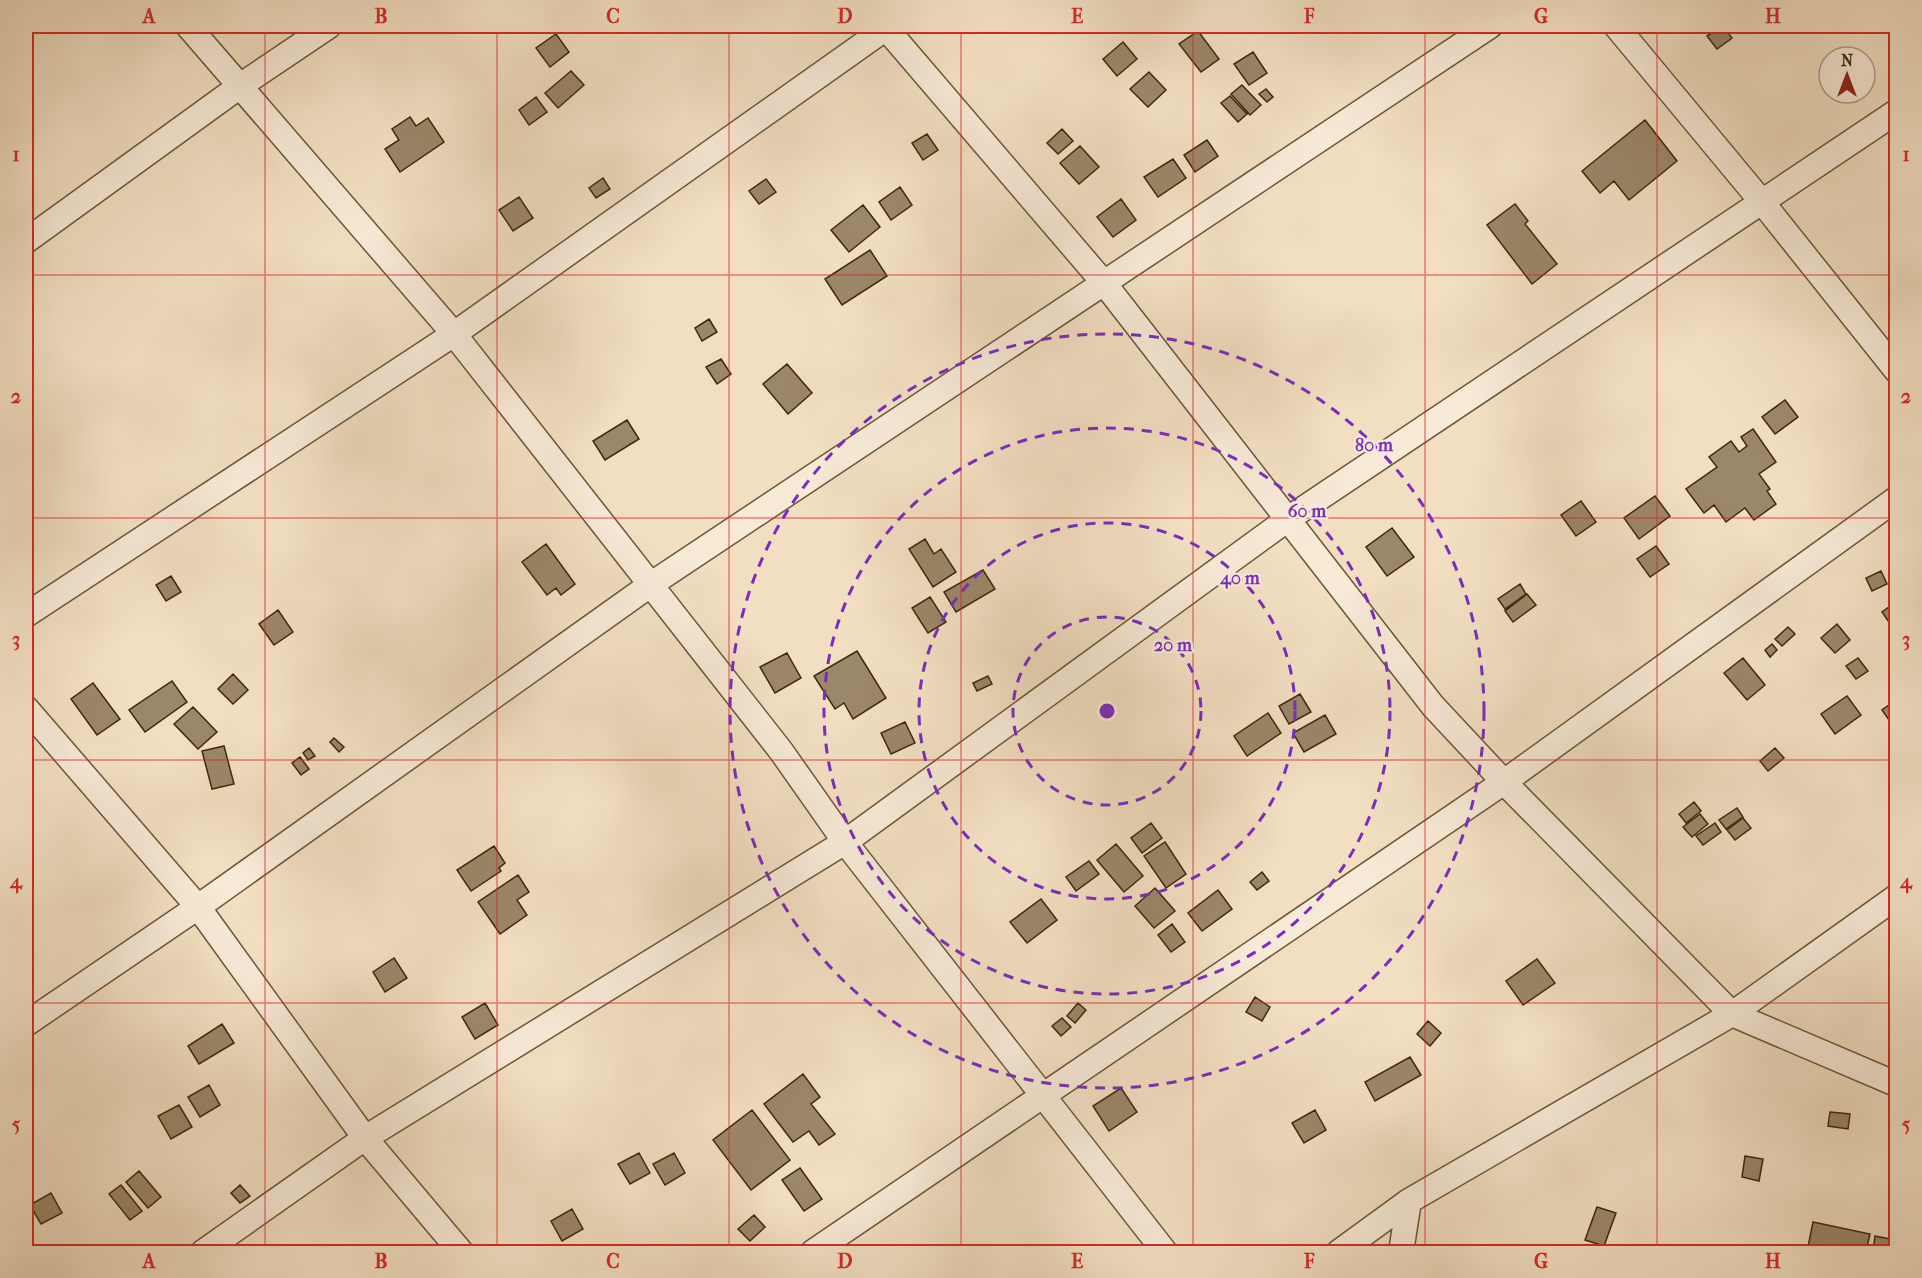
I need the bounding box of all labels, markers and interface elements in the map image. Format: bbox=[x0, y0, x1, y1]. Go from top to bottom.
text: A bbox=[141, 5, 157, 28]
text: B bbox=[374, 5, 388, 28]
text: C bbox=[606, 5, 620, 28]
text: D bbox=[837, 5, 853, 28]
text: E bbox=[1071, 5, 1083, 28]
text: F bbox=[1303, 5, 1315, 28]
text: G bbox=[1534, 5, 1548, 28]
text: H bbox=[1765, 5, 1781, 28]
north arrow bbox=[1817, 45, 1877, 105]
text: N bbox=[1841, 51, 1854, 70]
text: 1 bbox=[12, 143, 20, 166]
text: 1 bbox=[1902, 143, 1910, 166]
text: 2 bbox=[11, 385, 21, 408]
text: 2 bbox=[1901, 385, 1911, 408]
text: 80 m bbox=[1355, 435, 1394, 456]
text: 60 m bbox=[1288, 501, 1327, 522]
text: 40 m bbox=[1219, 568, 1261, 589]
text: 3 bbox=[12, 628, 20, 651]
text: 3 bbox=[1902, 628, 1910, 651]
text: 20 m bbox=[1154, 635, 1193, 656]
centre of rings bbox=[1097, 701, 1117, 721]
text: 4 bbox=[9, 870, 23, 894]
text: 4 bbox=[1899, 870, 1913, 894]
text: 5 bbox=[12, 1113, 21, 1136]
text: 5 bbox=[1902, 1113, 1911, 1136]
text: A bbox=[141, 1250, 157, 1273]
text: B bbox=[374, 1250, 388, 1273]
text: C bbox=[606, 1250, 620, 1273]
text: D bbox=[837, 1250, 853, 1273]
text: E bbox=[1071, 1250, 1083, 1273]
text: F bbox=[1303, 1250, 1315, 1273]
text: G bbox=[1534, 1250, 1548, 1273]
text: H bbox=[1765, 1250, 1781, 1273]

